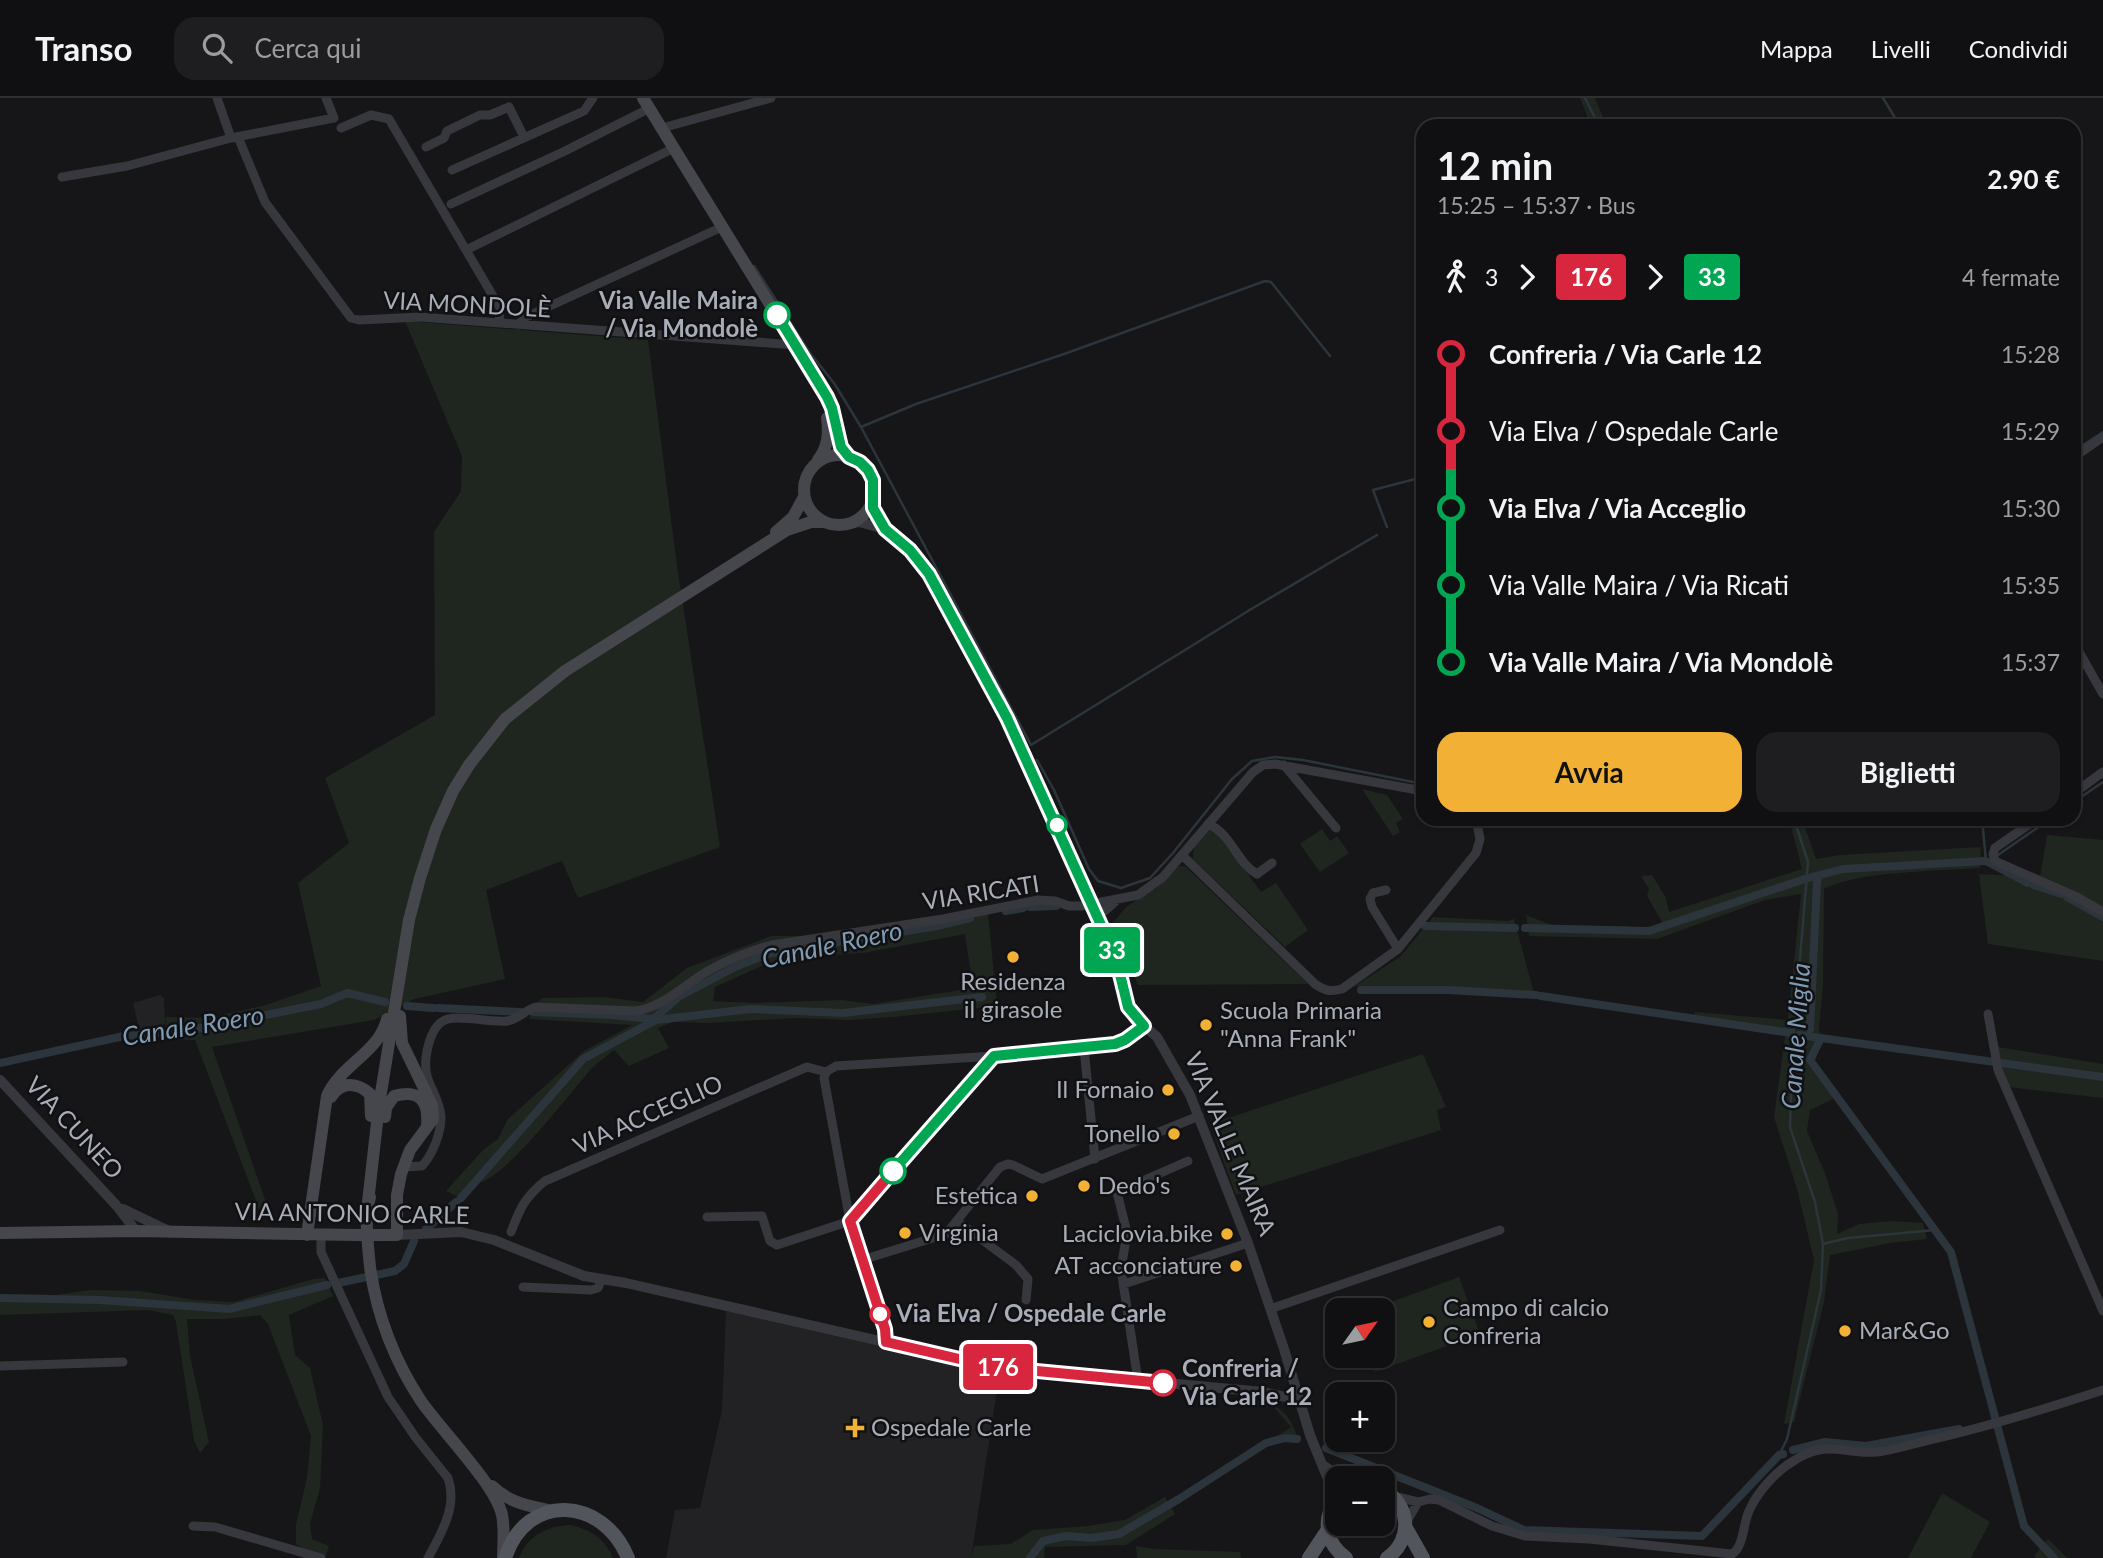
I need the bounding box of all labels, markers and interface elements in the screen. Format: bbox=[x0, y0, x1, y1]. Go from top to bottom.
search box bbox=[174, 17, 664, 80]
text: Transo bbox=[35, 28, 132, 68]
icon: search bbox=[198, 29, 236, 67]
text: Cerca qui bbox=[254, 32, 361, 64]
text: Mappa bbox=[1760, 34, 1833, 63]
text: Livelli bbox=[1871, 34, 1931, 63]
text: Condividi bbox=[1969, 34, 2068, 63]
text: 12 min bbox=[1437, 142, 1553, 188]
text: 2.90 € bbox=[1987, 163, 2060, 195]
text: 15:25 – 15:37 · Bus bbox=[1437, 191, 1636, 219]
icon: walk bbox=[1437, 258, 1475, 296]
icon: forward bbox=[1508, 258, 1546, 296]
icon: forward bbox=[1636, 258, 1674, 296]
text: 176 bbox=[1570, 262, 1612, 291]
text: 33 bbox=[1698, 262, 1726, 291]
text: 3 bbox=[1485, 263, 1498, 291]
text: 4 fermate bbox=[1962, 263, 2060, 291]
street label: VIA MONDOLÈ bbox=[382, 285, 552, 322]
place label: Via Valle Maira / Via Mondolè bbox=[598, 285, 758, 342]
marker: Via Valle Maira / Via Mondolè bbox=[764, 302, 790, 328]
text: Confreria / Via Carle 12 bbox=[1489, 338, 1762, 370]
text: 15:28 bbox=[2001, 340, 2060, 368]
text: Via Elva / Ospedale Carle bbox=[1489, 415, 1778, 447]
text: 15:29 bbox=[2001, 417, 2060, 445]
text: Via Elva / Via Acceglio bbox=[1489, 492, 1746, 524]
text: 15:30 bbox=[2001, 494, 2060, 522]
text: Via Valle Maira / Via Ricati bbox=[1489, 569, 1789, 601]
text: 15:35 bbox=[2001, 571, 2060, 599]
text: Via Valle Maira / Via Mondolè bbox=[1489, 646, 1833, 678]
text: 15:37 bbox=[2001, 648, 2060, 676]
button: Avvia bbox=[1437, 732, 1742, 812]
button: Biglietti bbox=[1756, 732, 2060, 812]
unlabelled marker bbox=[1047, 815, 1067, 835]
street label: VIA RICATI bbox=[920, 868, 1041, 915]
water label: Canale Roero bbox=[759, 914, 905, 975]
line badge: 33 bbox=[1080, 927, 1144, 973]
text: 33 bbox=[1098, 935, 1126, 964]
marker: Residenza il girasole bbox=[1005, 949, 1021, 965]
water label: Canale Miglia bbox=[1774, 962, 1816, 1110]
place label: Residenza il girasole bbox=[960, 966, 1066, 1023]
place label: Scuola Primaria "Anna Frank" bbox=[1220, 995, 1382, 1052]
water label: Canale Roero bbox=[120, 998, 266, 1052]
marker: Scuola Primaria "Anna Frank" bbox=[1198, 1017, 1214, 1033]
street label: VIA VALLE MAIRA bbox=[1180, 1047, 1283, 1240]
street label: VIA ACCEGLIO bbox=[568, 1068, 727, 1160]
street label: VIA CUNEO bbox=[20, 1070, 130, 1184]
place label: Il Fornaio bbox=[1056, 1074, 1154, 1103]
marker: Il Fornaio bbox=[1160, 1082, 1176, 1098]
place label: Tonello bbox=[1084, 1118, 1160, 1147]
marker: Tonello bbox=[1166, 1126, 1182, 1142]
unlabelled marker bbox=[880, 1158, 906, 1184]
place label: Dedo's bbox=[1098, 1170, 1170, 1199]
marker: Dedo's bbox=[1076, 1178, 1092, 1194]
place label: Estetica bbox=[935, 1180, 1018, 1209]
marker: Estetica bbox=[1024, 1188, 1040, 1204]
street label: VIA ANTONIO CARLE bbox=[234, 1196, 470, 1229]
place label: Virginia bbox=[919, 1217, 999, 1246]
place label: Laciclovia.bike bbox=[1062, 1218, 1213, 1247]
marker: Virginia bbox=[897, 1225, 913, 1241]
marker: Laciclovia.bike bbox=[1219, 1226, 1235, 1242]
place label: AT acconciature bbox=[1055, 1250, 1222, 1279]
marker: AT acconciature bbox=[1228, 1258, 1244, 1274]
place label: Campo di calcio Confreria bbox=[1443, 1292, 1609, 1349]
place label: Via Elva / Ospedale Carle bbox=[895, 1298, 1166, 1327]
north arrow bbox=[1325, 1298, 1395, 1368]
map controls bbox=[1325, 1298, 1395, 1536]
marker: Via Elva / Ospedale Carle bbox=[870, 1304, 890, 1324]
marker: Campo di calcio Confreria bbox=[1421, 1314, 1437, 1330]
place label: Mar&Go bbox=[1859, 1315, 1950, 1344]
marker: Mar&Go bbox=[1837, 1323, 1853, 1339]
line badge: 176 bbox=[958, 1344, 1038, 1390]
text: 176 bbox=[977, 1352, 1019, 1381]
place label: Confreria / Via Carle 12 bbox=[1181, 1353, 1312, 1410]
marker: Confreria / Via Carle 12 bbox=[1150, 1370, 1176, 1396]
button: + bbox=[1325, 1382, 1395, 1452]
place label: Ospedale Carle bbox=[871, 1412, 1031, 1441]
marker: Ospedale Carle bbox=[845, 1418, 865, 1438]
button: − bbox=[1325, 1466, 1395, 1536]

